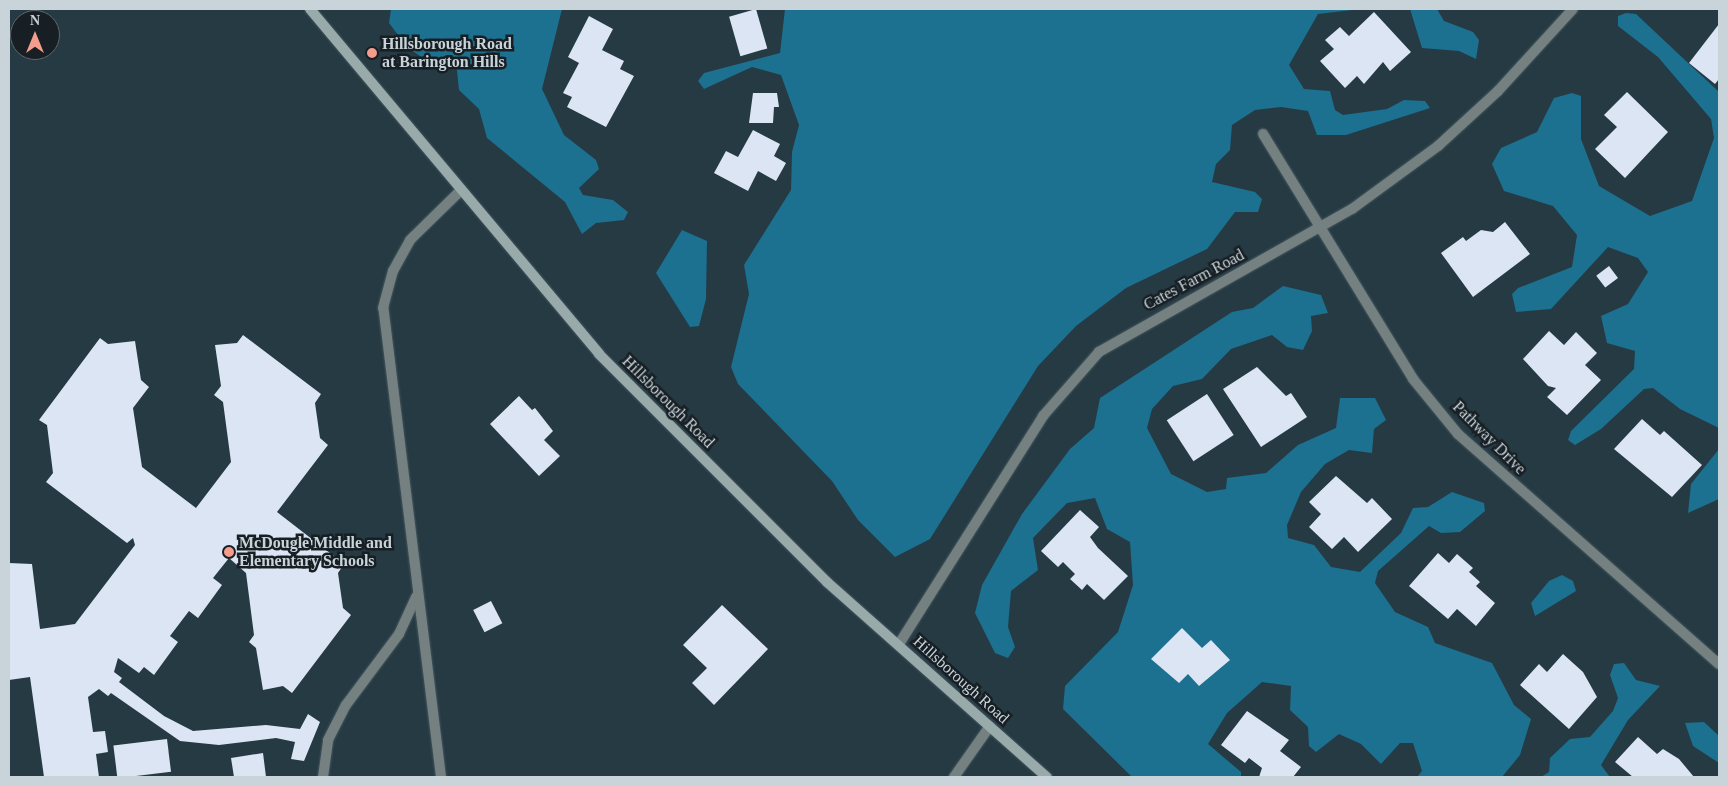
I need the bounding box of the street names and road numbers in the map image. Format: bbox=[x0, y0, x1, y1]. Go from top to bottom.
street label: Cates Farm Road bbox=[1140, 245, 1248, 315]
street label: Hillsborough Road bbox=[618, 352, 718, 452]
street label: Pathway Drive bbox=[1448, 397, 1530, 479]
street label: Hillsborough Road bbox=[909, 632, 1013, 728]

